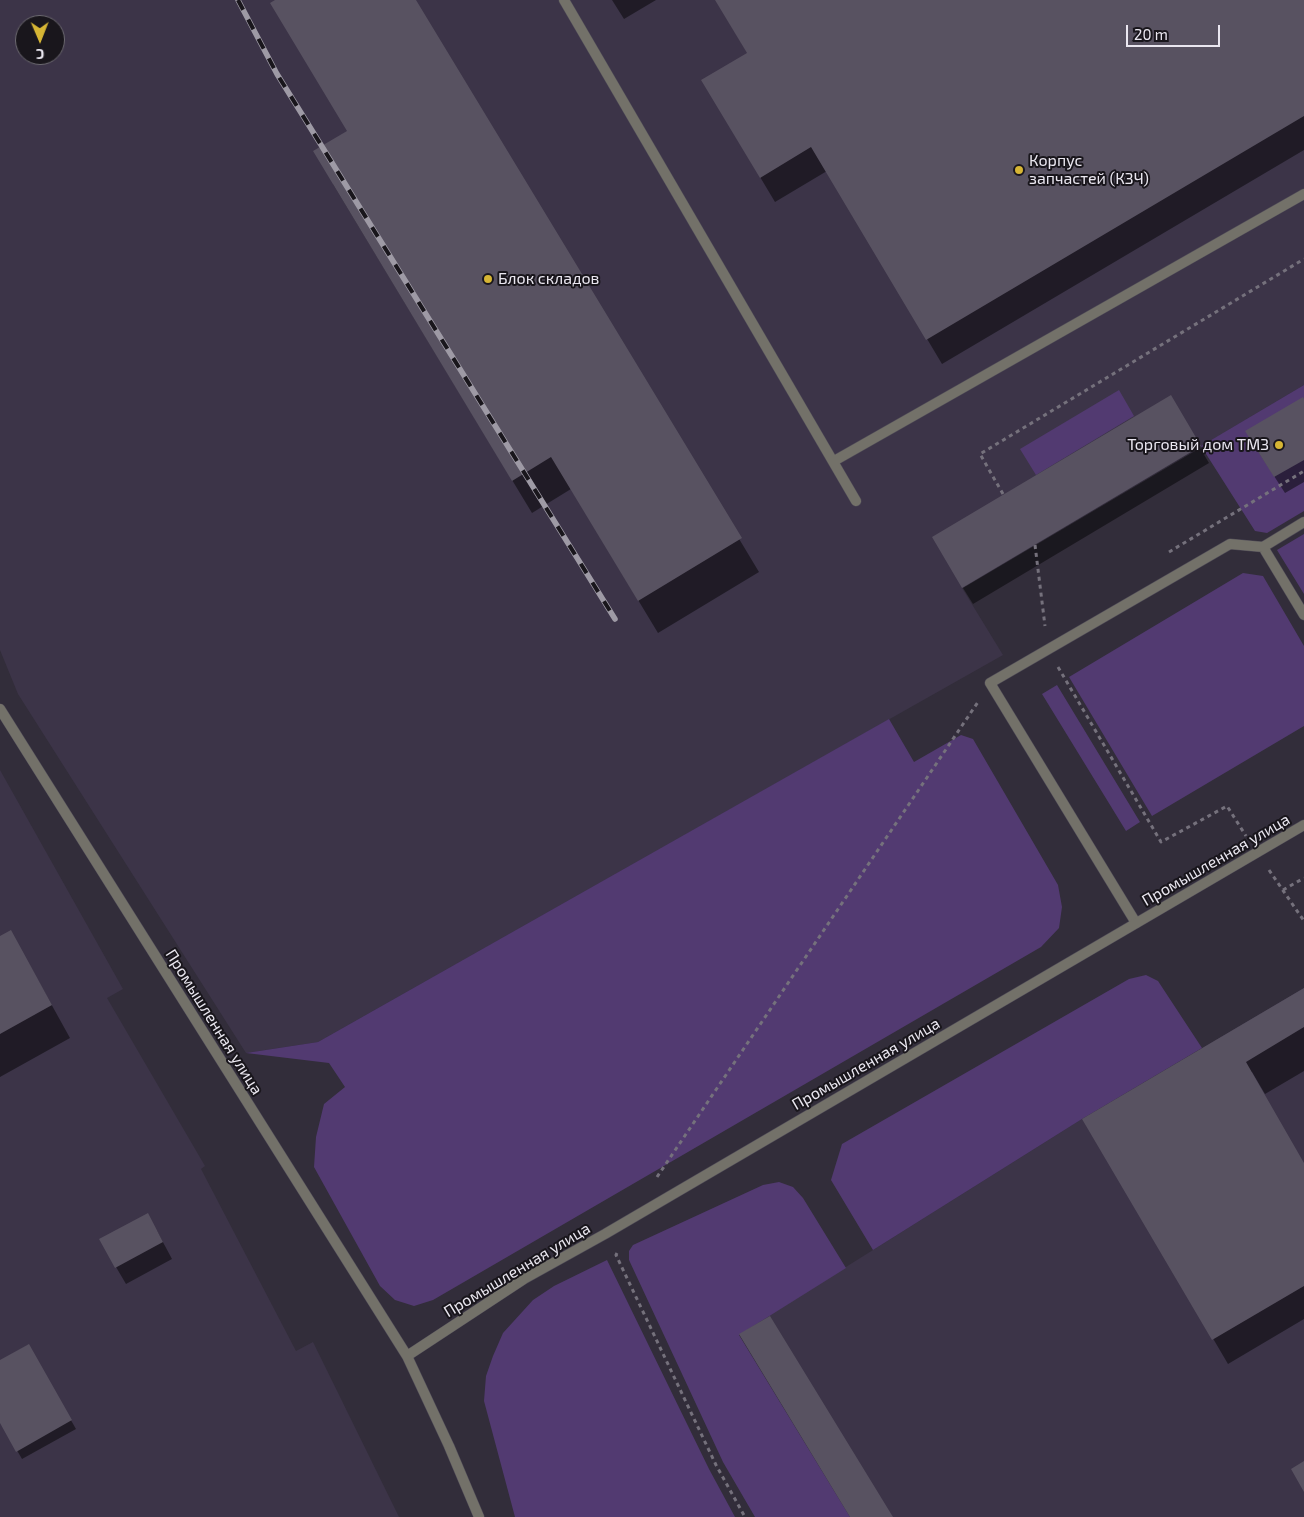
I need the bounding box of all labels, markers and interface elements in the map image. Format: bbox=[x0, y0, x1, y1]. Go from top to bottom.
north arrow bbox=[15, 15, 65, 65]
scale bar bbox=[1129, 15, 1223, 47]
text: 20 m bbox=[1134, 25, 1168, 43]
text: С bbox=[36, 46, 45, 63]
place label: Корпус запчастей (КЗЧ) bbox=[1029, 151, 1149, 189]
marker: Корпус запчастей (КЗЧ) bbox=[1013, 164, 1025, 176]
place label: Блок складов bbox=[498, 269, 599, 289]
marker: Блок складов bbox=[482, 273, 494, 285]
place label: Торговый дом ТМЗ bbox=[1127, 435, 1269, 455]
marker: Торговый дом ТМЗ bbox=[1273, 439, 1285, 451]
street label: Промышленная улица bbox=[1139, 810, 1293, 910]
street label: Промышленная улица bbox=[161, 946, 267, 1098]
street label: Промышленная улица bbox=[789, 1014, 943, 1114]
street label: Промышленная улица bbox=[440, 1219, 594, 1321]

